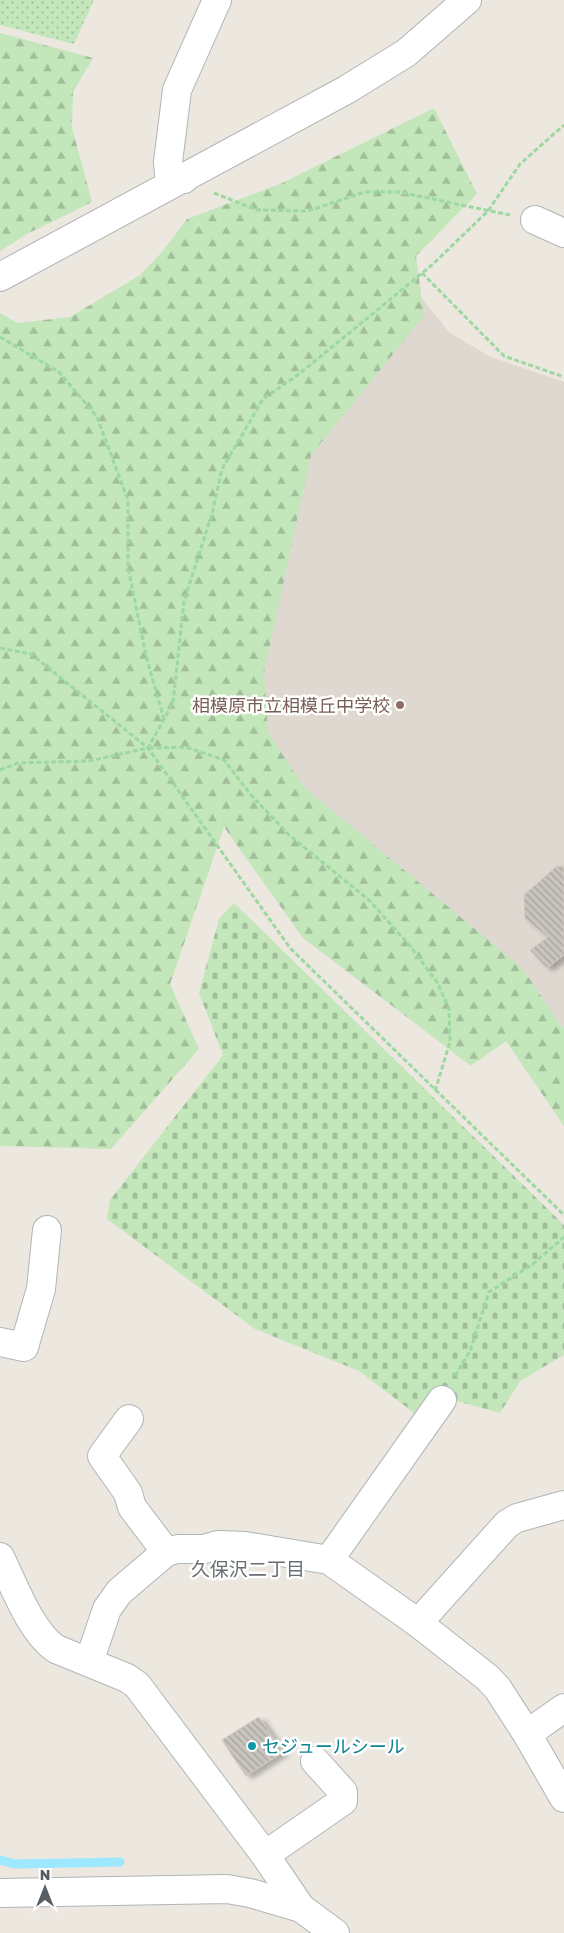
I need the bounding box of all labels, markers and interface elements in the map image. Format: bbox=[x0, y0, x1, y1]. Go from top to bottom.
place label: 相模原市立相模丘中学校 bbox=[192, 694, 390, 716]
marker: 相模原市立相模丘中学校 bbox=[394, 699, 406, 711]
district label: 久保沢二丁目 bbox=[191, 1557, 305, 1580]
place label: セジュールシール bbox=[262, 1735, 405, 1757]
marker: セジュールシール bbox=[246, 1740, 258, 1752]
north arrow bbox=[20, 1863, 70, 1913]
text: N bbox=[40, 1866, 50, 1883]

